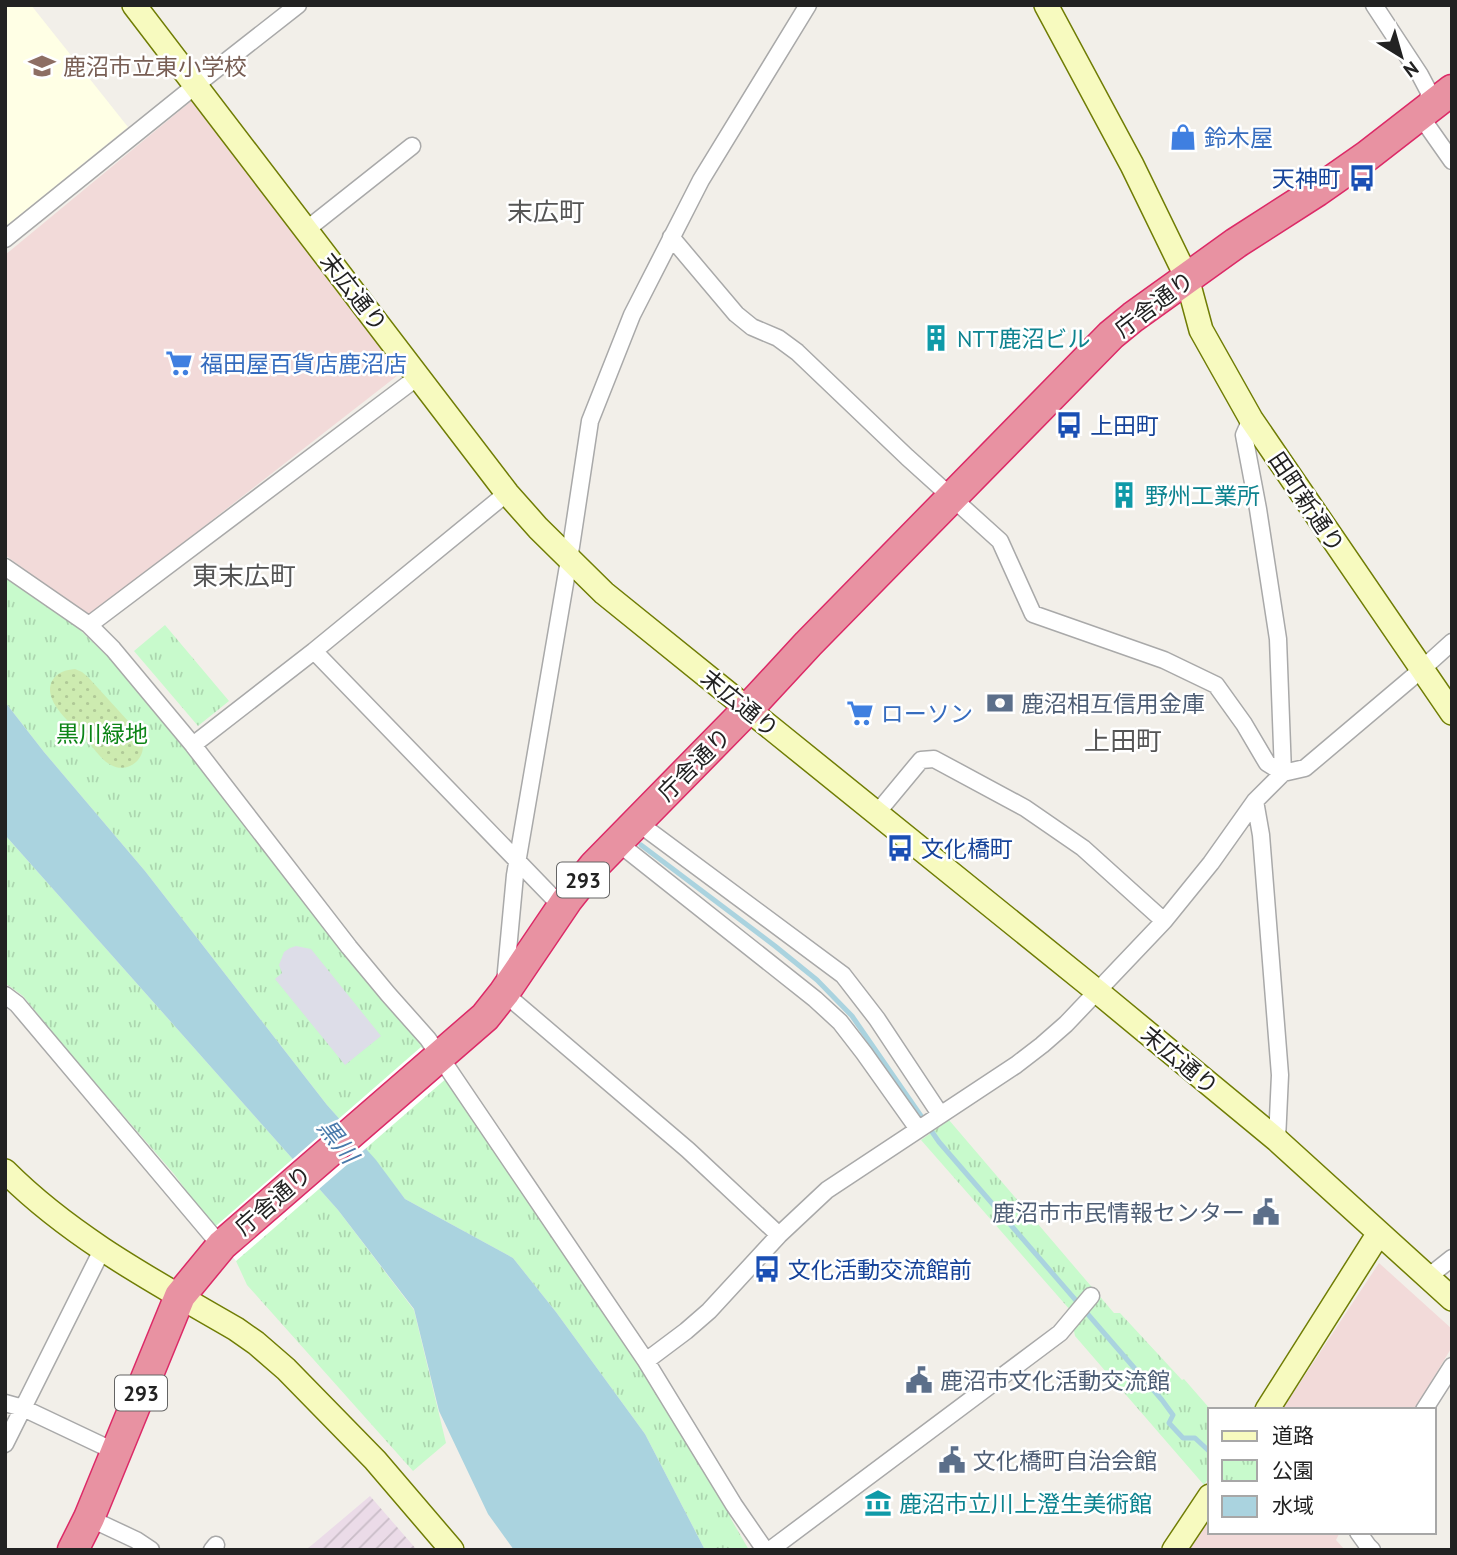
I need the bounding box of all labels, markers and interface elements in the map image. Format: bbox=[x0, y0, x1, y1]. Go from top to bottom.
north arrow bbox=[1366, 21, 1436, 91]
school or university icon: 鹿沼市立東小学校 bbox=[27, 51, 57, 81]
place label: 鹿沼市立東小学校 bbox=[63, 52, 247, 81]
text: N bbox=[1399, 56, 1423, 83]
shop icon: 鈴木屋 bbox=[1168, 122, 1198, 152]
place label: 鈴木屋 bbox=[1204, 123, 1273, 152]
bus stop icon: 天神町 bbox=[1347, 163, 1377, 193]
place label: 天神町 bbox=[1272, 164, 1341, 193]
district label: 末広町 bbox=[507, 195, 585, 228]
street label: 末広通り bbox=[314, 247, 394, 337]
street label: 庁舎通り bbox=[1109, 265, 1199, 343]
building icon: NTT鹿沼ビル bbox=[921, 323, 951, 353]
place label: NTT鹿沼ビル bbox=[957, 324, 1090, 353]
supermarket icon: 福田屋百貨店鹿沼店 bbox=[164, 348, 194, 378]
place label: 福田屋百貨店鹿沼店 bbox=[200, 349, 407, 378]
bus stop icon: 上田町 bbox=[1054, 410, 1084, 440]
place label: 上田町 bbox=[1090, 411, 1159, 440]
street label: 田町新通り bbox=[1263, 446, 1351, 558]
building icon: 野州工業所 bbox=[1109, 480, 1139, 510]
place label: 野州工業所 bbox=[1145, 481, 1260, 510]
district label: 東末広町 bbox=[192, 559, 296, 592]
street label: 末広通り bbox=[695, 663, 785, 743]
bank icon: 鹿沼相互信用金庫 bbox=[985, 688, 1015, 718]
place label: 鹿沼相互信用金庫 bbox=[1021, 689, 1205, 718]
supermarket icon: ローソン bbox=[845, 698, 875, 728]
place label: ローソン bbox=[881, 699, 973, 728]
park label: 黒川緑地 bbox=[56, 719, 148, 748]
street label: 庁舎通り bbox=[651, 721, 737, 807]
district label: 上田町 bbox=[1084, 724, 1162, 757]
bus stop icon: 文化橋町 bbox=[885, 833, 915, 863]
place label: 文化橋町 bbox=[921, 834, 1013, 863]
road number: 293 bbox=[557, 862, 609, 898]
street label: 末広通り bbox=[1135, 1019, 1225, 1101]
water label: 黒川 bbox=[311, 1113, 367, 1172]
street label: 庁舎通り bbox=[229, 1159, 317, 1241]
public building icon: 鹿沼市市民情報センター bbox=[1251, 1197, 1281, 1227]
place label: 鹿沼市市民情報センター bbox=[992, 1198, 1245, 1227]
bus stop icon: 文化活動交流館前 bbox=[752, 1254, 782, 1284]
place label: 文化活動交流館前 bbox=[788, 1255, 972, 1284]
public building icon: 鹿沼市文化活動交流館 bbox=[904, 1365, 934, 1395]
place label: 鹿沼市文化活動交流館 bbox=[940, 1366, 1170, 1395]
road number: 293 bbox=[115, 1376, 167, 1410]
legend bbox=[1208, 1408, 1436, 1534]
text: 道路 bbox=[1272, 1422, 1314, 1449]
public building icon: 文化橋町自治会館 bbox=[937, 1445, 967, 1475]
place label: 文化橋町自治会館 bbox=[973, 1446, 1157, 1475]
text: 公園 bbox=[1272, 1457, 1314, 1484]
museum icon: 鹿沼市立川上澄生美術館 bbox=[863, 1488, 893, 1518]
place label: 鹿沼市立川上澄生美術館 bbox=[899, 1489, 1152, 1518]
text: 水域 bbox=[1272, 1492, 1314, 1519]

